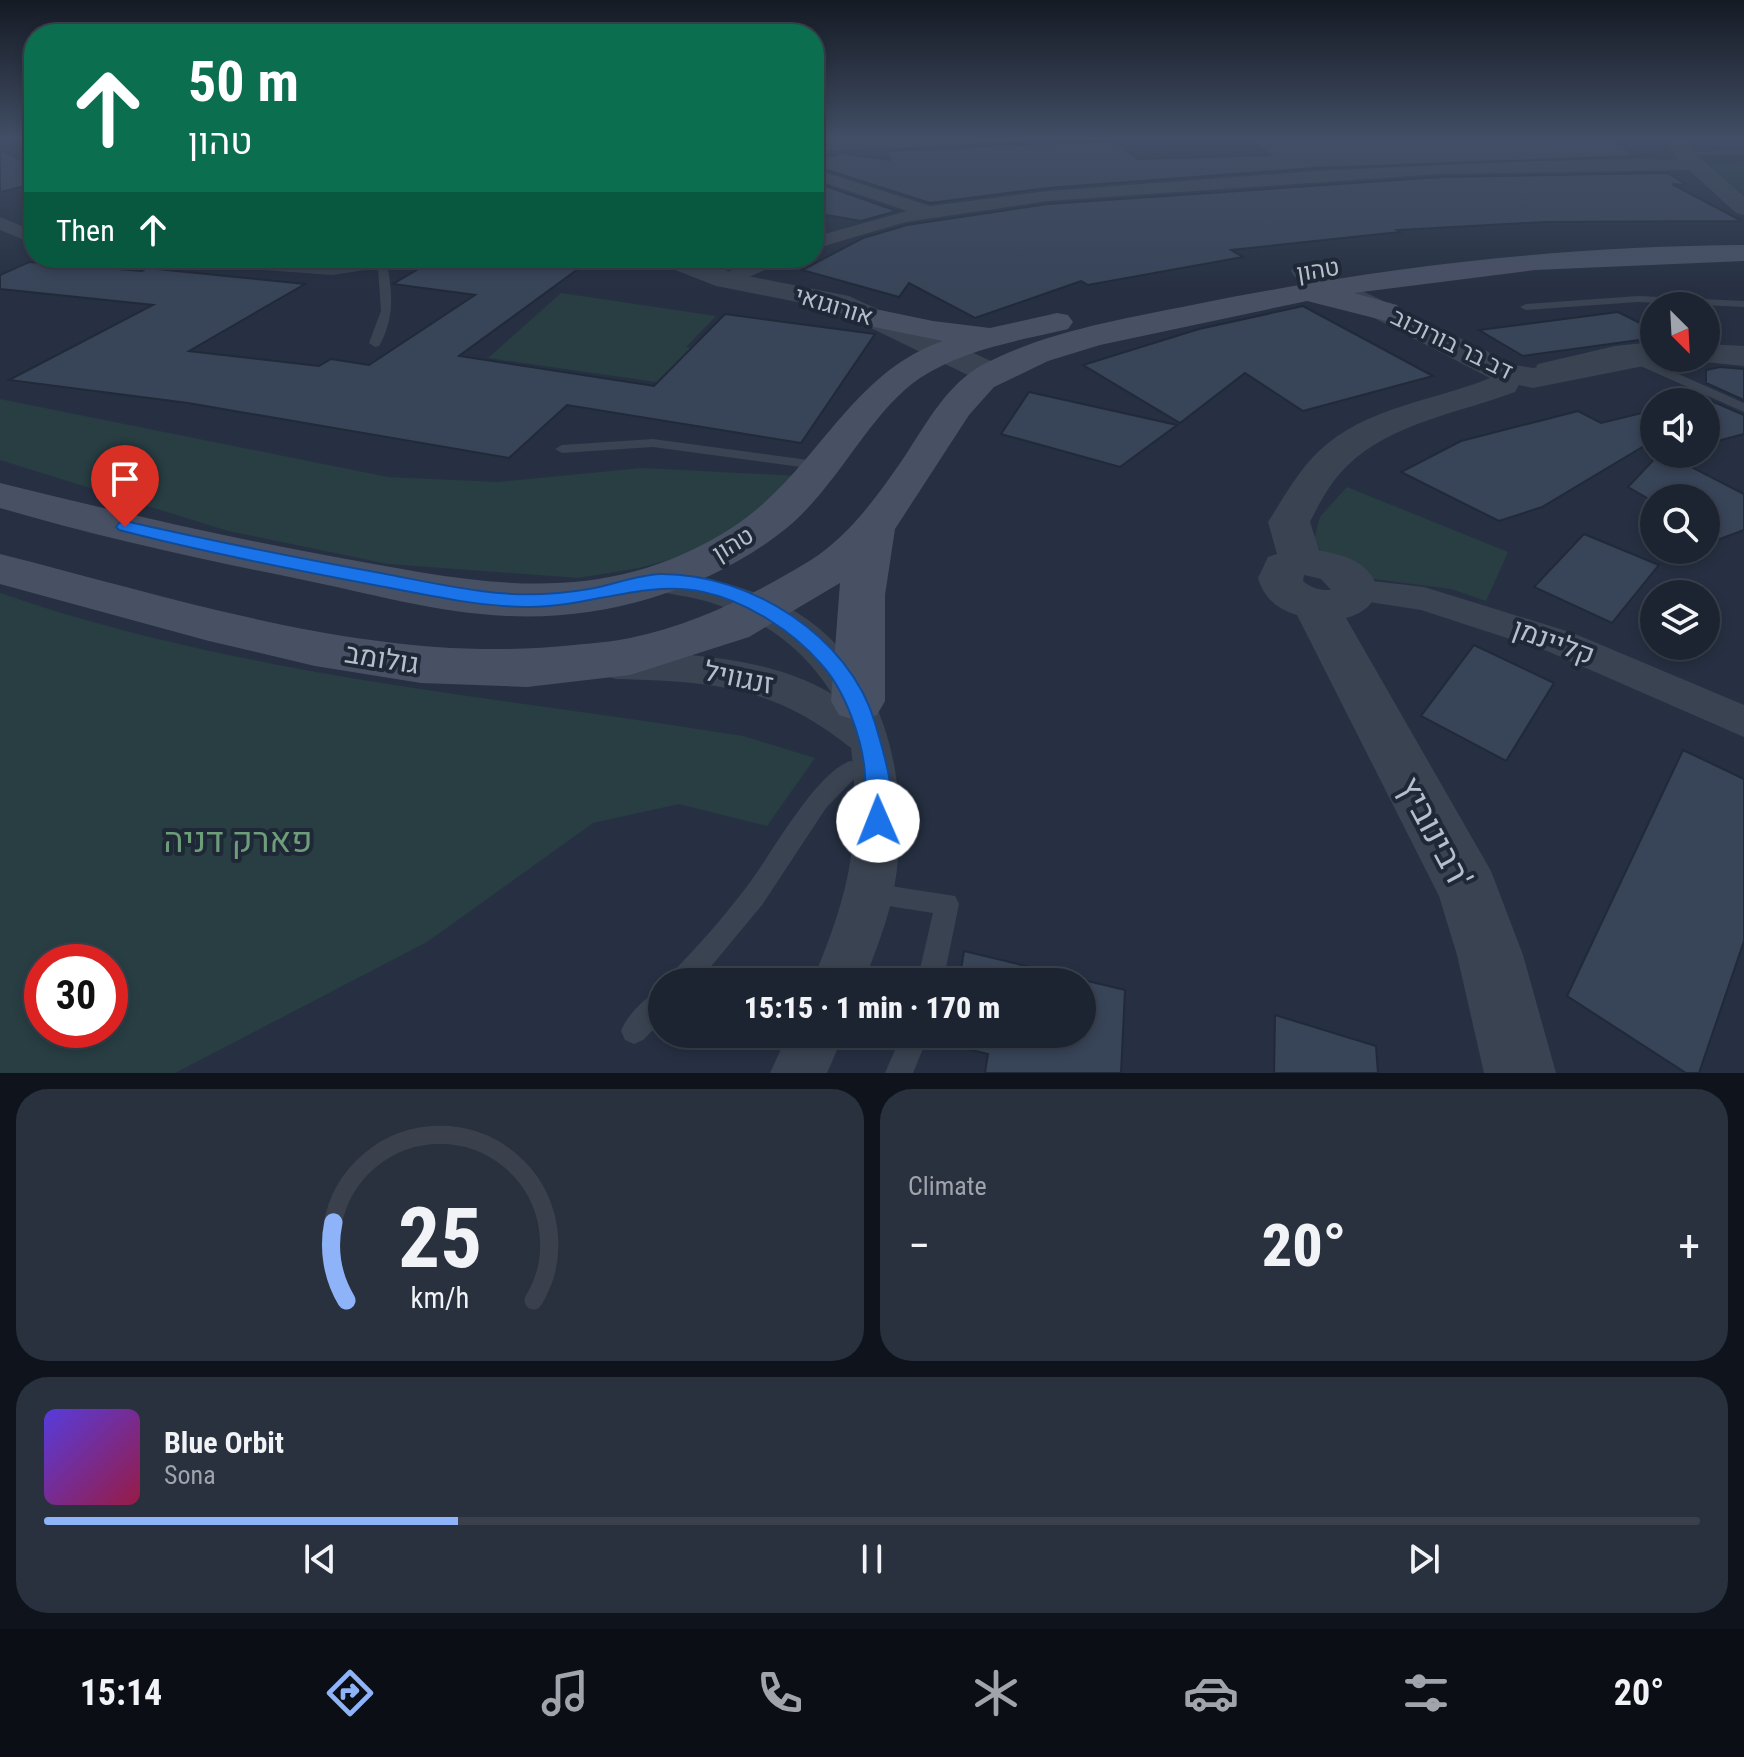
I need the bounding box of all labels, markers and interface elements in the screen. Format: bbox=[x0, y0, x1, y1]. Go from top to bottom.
text: 50 m bbox=[188, 49, 299, 115]
icon: ahead bbox=[56, 56, 160, 160]
text: טהון bbox=[188, 121, 252, 163]
icon: ahead bbox=[131, 208, 175, 252]
text: Then bbox=[56, 213, 115, 248]
street label: טהון bbox=[1295, 253, 1341, 287]
street label: אורוגואי bbox=[791, 281, 877, 331]
north arrow bbox=[1640, 292, 1720, 372]
map controls bbox=[1640, 292, 1720, 660]
street label: דב בר בורוכוב bbox=[1387, 303, 1517, 385]
button: sound bbox=[1640, 388, 1720, 468]
pin bbox=[91, 445, 159, 527]
icon: arrive bbox=[103, 457, 147, 501]
button: search bbox=[1640, 484, 1720, 564]
street label: טהון bbox=[707, 521, 759, 567]
button: layers bbox=[1640, 580, 1720, 660]
street label: קליינמן bbox=[1508, 611, 1599, 671]
street label: גולומב bbox=[343, 636, 421, 681]
street label: זנגוויל bbox=[701, 654, 777, 701]
street label: רבינוביץ' bbox=[1389, 770, 1481, 894]
position arrow bbox=[836, 779, 920, 863]
park label: פארק דניה bbox=[163, 820, 313, 860]
speed limit sign: 30 bbox=[24, 944, 128, 1048]
text: 15:15 · 1 min · 170 m bbox=[744, 990, 1000, 1025]
text: Climate bbox=[908, 1171, 987, 1201]
text: 25 bbox=[398, 1190, 482, 1287]
text: 20° bbox=[1262, 1210, 1346, 1281]
text: − bbox=[908, 1220, 930, 1272]
text: + bbox=[1678, 1220, 1700, 1272]
text: km/h bbox=[411, 1281, 469, 1315]
text: Blue Orbit bbox=[164, 1425, 284, 1460]
text: Sona bbox=[164, 1460, 216, 1490]
icon: previous bbox=[298, 1537, 342, 1581]
icon: pause bbox=[850, 1537, 894, 1581]
icon: next bbox=[1402, 1537, 1446, 1581]
icon: directions bbox=[322, 1665, 378, 1721]
icon: music bbox=[537, 1665, 593, 1721]
icon: phone bbox=[752, 1665, 808, 1721]
icon: climate bbox=[968, 1665, 1024, 1721]
icon: car bbox=[1183, 1665, 1239, 1721]
icon: filters bbox=[1398, 1665, 1454, 1721]
text: 15:14 bbox=[80, 1672, 162, 1714]
text: 20° bbox=[1614, 1672, 1664, 1714]

